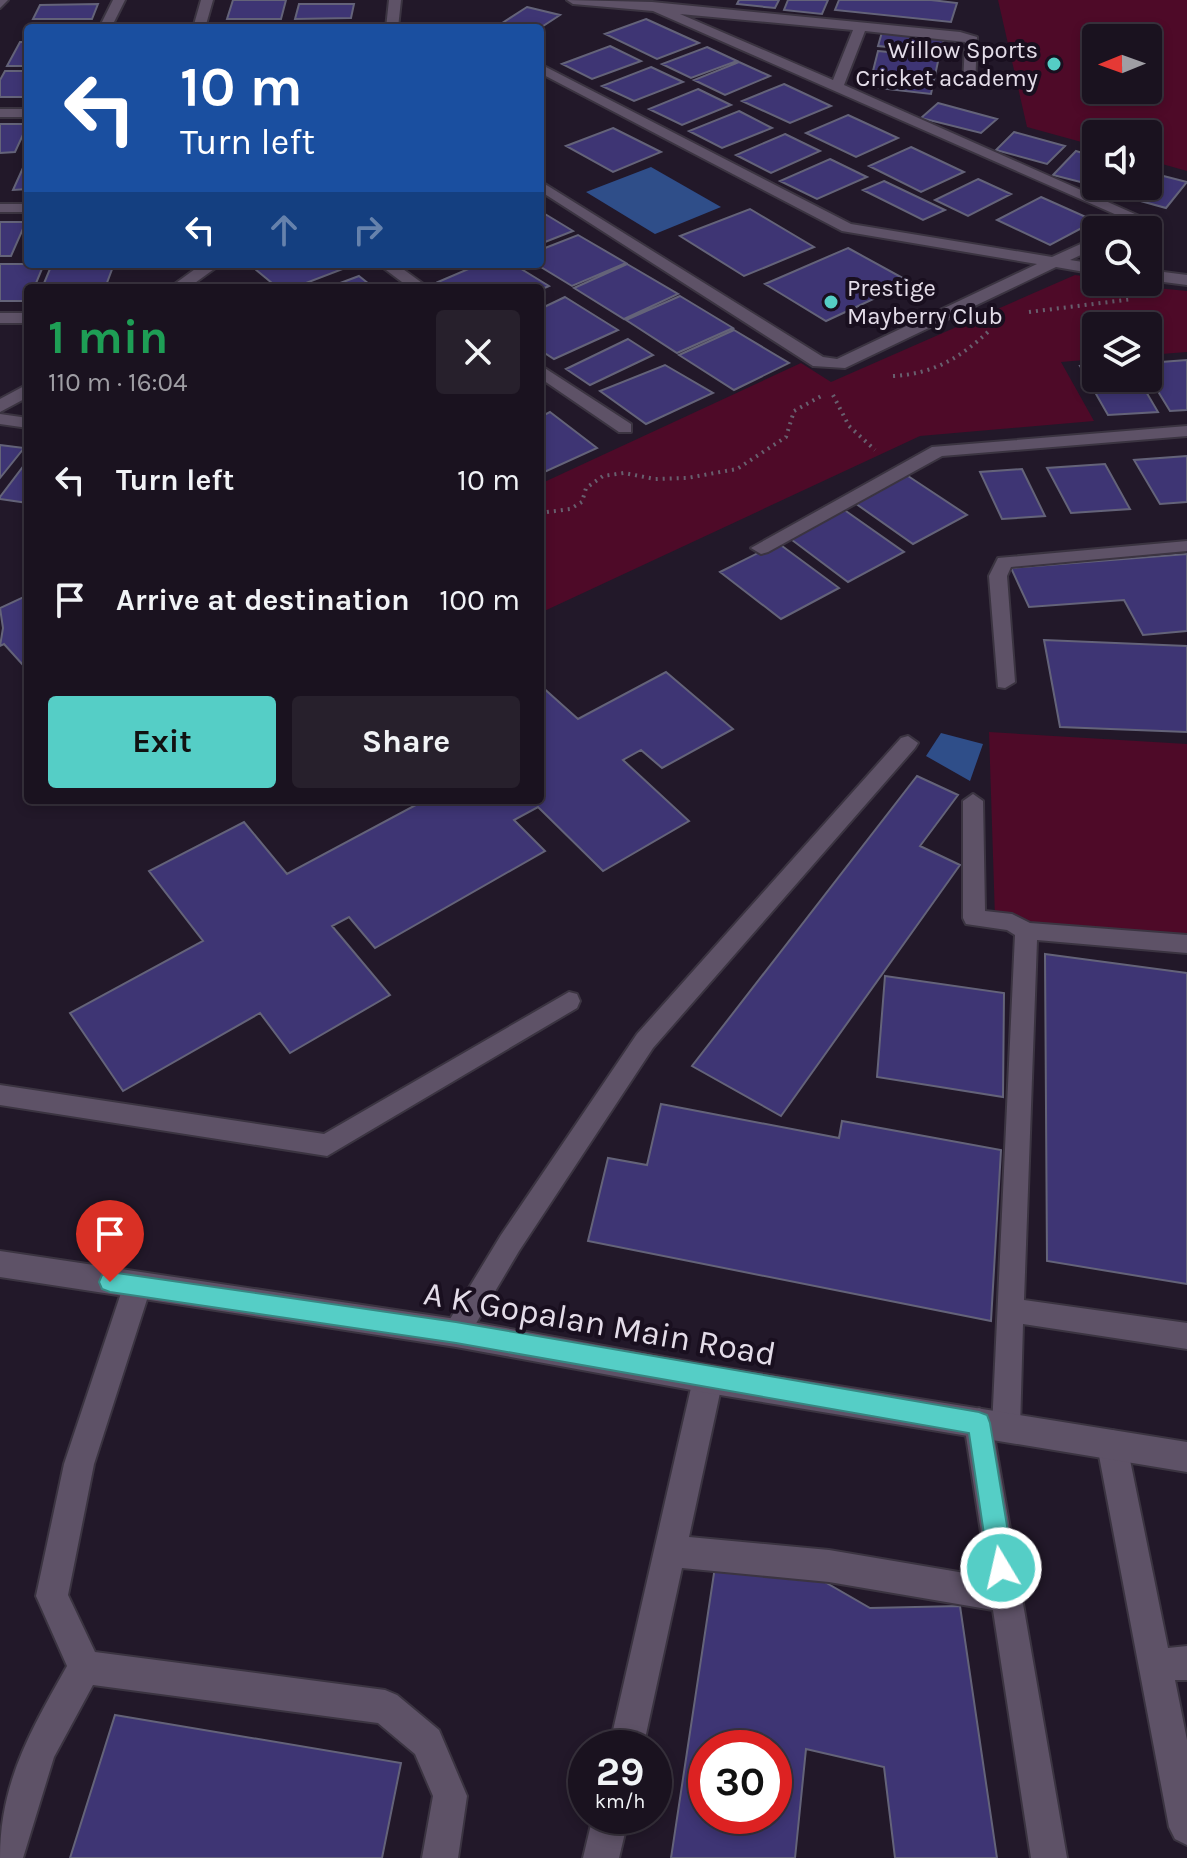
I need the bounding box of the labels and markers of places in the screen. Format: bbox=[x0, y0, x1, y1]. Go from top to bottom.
place label: Willow Sports Cricket academy bbox=[856, 36, 1038, 92]
marker: Willow Sports Cricket academy bbox=[1045, 55, 1063, 73]
place label: Prestige Mayberry Club bbox=[847, 274, 1003, 330]
marker: Prestige Mayberry Club bbox=[822, 293, 840, 311]
pin bbox=[76, 1200, 144, 1282]

